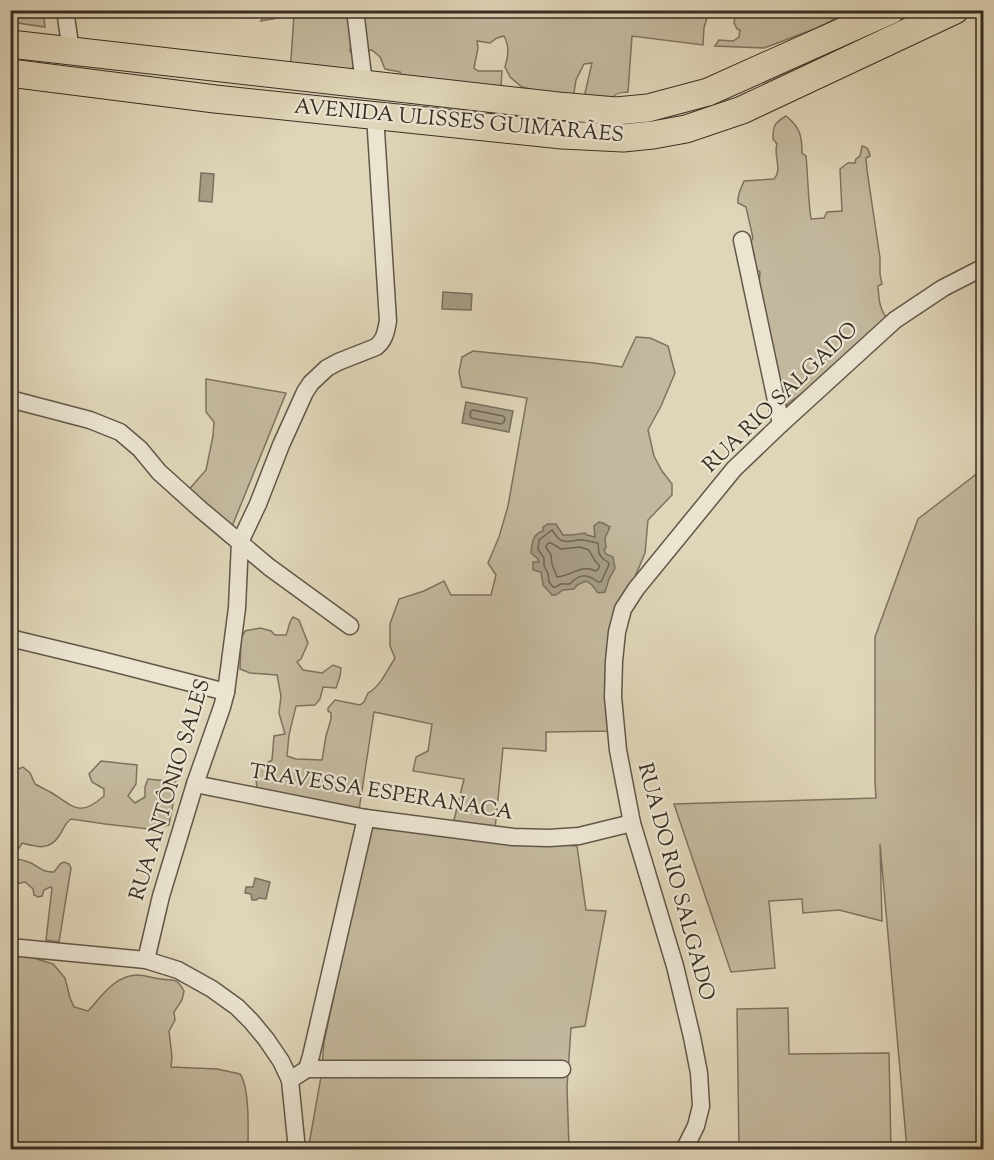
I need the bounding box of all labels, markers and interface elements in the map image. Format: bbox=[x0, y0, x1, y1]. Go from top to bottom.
street label: AVENIDA ULISSES GUIMARÃES bbox=[293, 93, 625, 151]
street label: RUA RIO SALGADO bbox=[696, 316, 866, 480]
street label: RUA ANTÔNIO SALES bbox=[123, 675, 219, 905]
street label: TRAVESSA ESPERANACA bbox=[247, 757, 515, 829]
street label: RUA DO RIO SALGADO bbox=[629, 760, 721, 1004]

